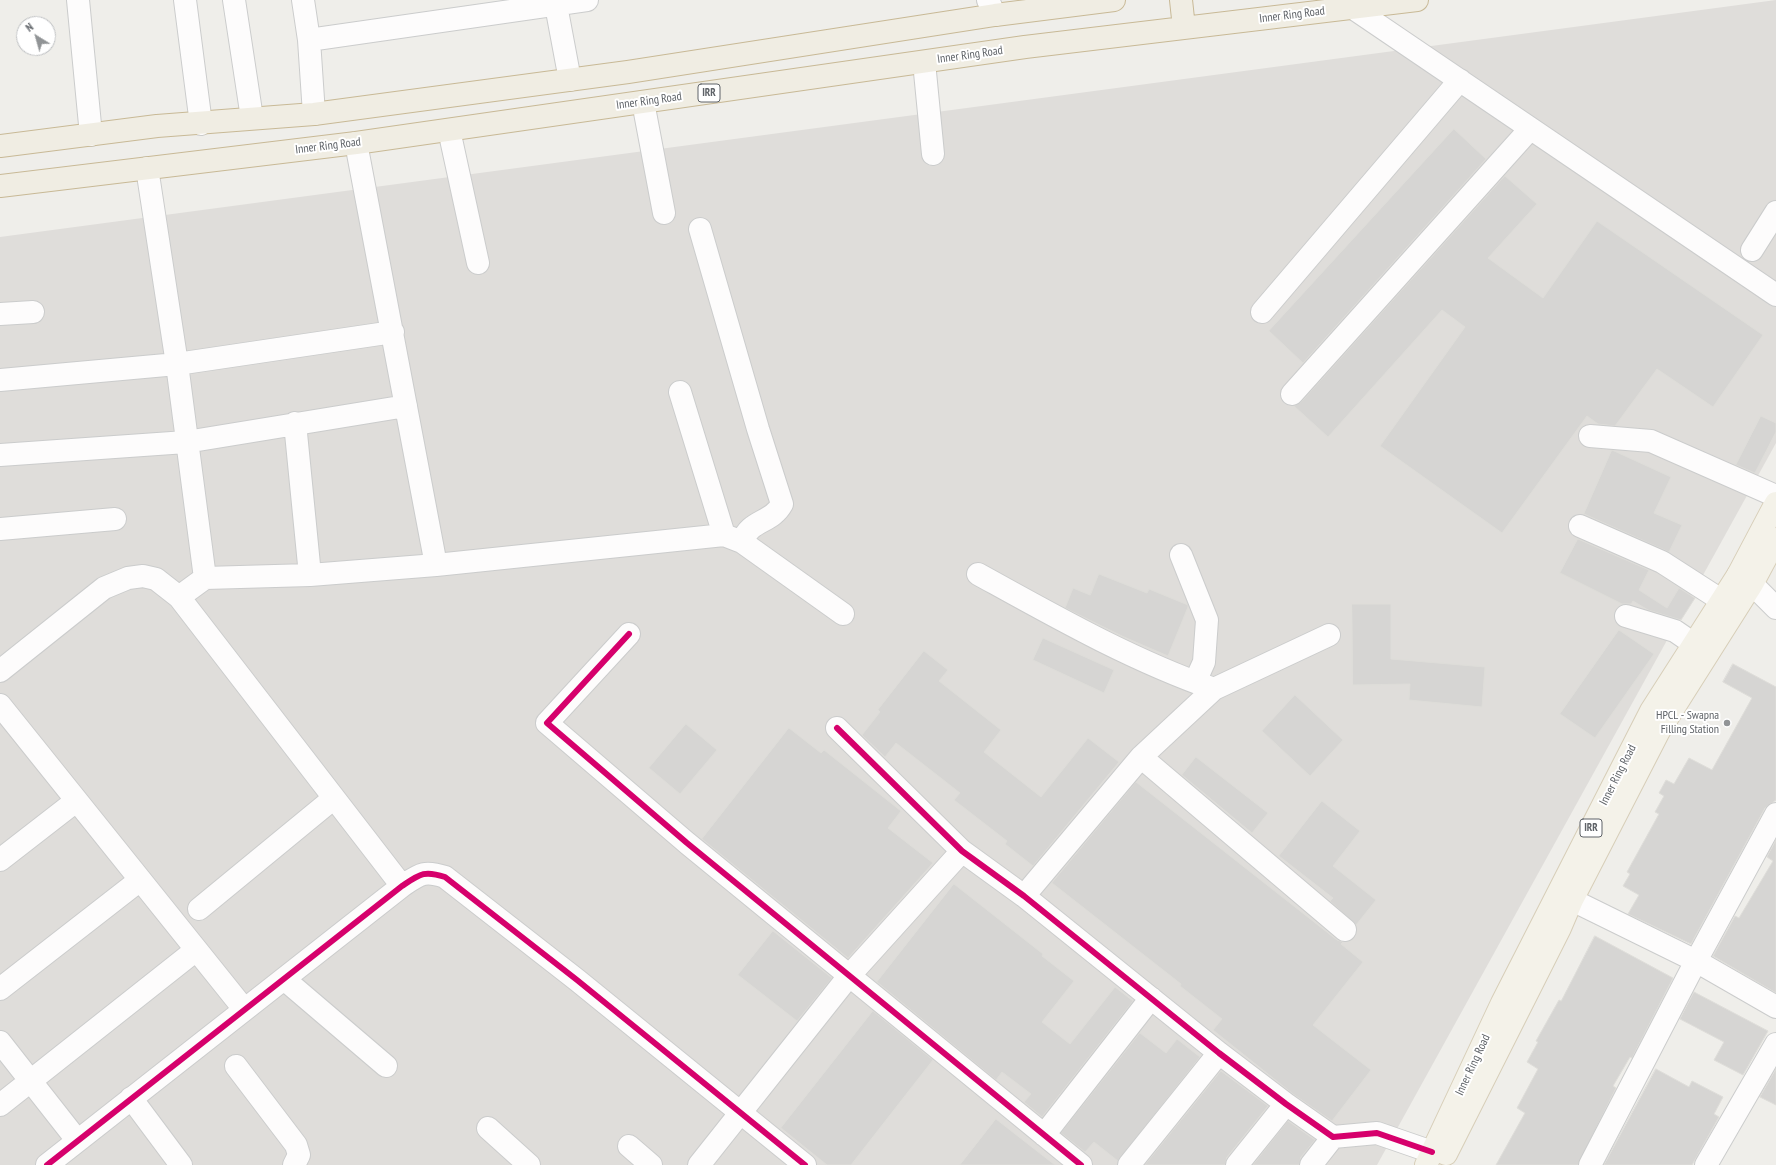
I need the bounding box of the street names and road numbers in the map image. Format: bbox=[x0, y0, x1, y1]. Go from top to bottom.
street label: Inner Ring Road bbox=[1258, 4, 1326, 26]
street label: Inner Ring Road bbox=[936, 43, 1004, 67]
road number: IRR bbox=[698, 84, 720, 102]
street label: Inner Ring Road bbox=[615, 89, 683, 113]
street label: Inner Ring Road bbox=[294, 135, 362, 157]
street label: Inner Ring Road bbox=[1597, 742, 1639, 808]
road number: IRR bbox=[1580, 819, 1602, 837]
street label: Inner Ring Road bbox=[1453, 1032, 1493, 1098]

